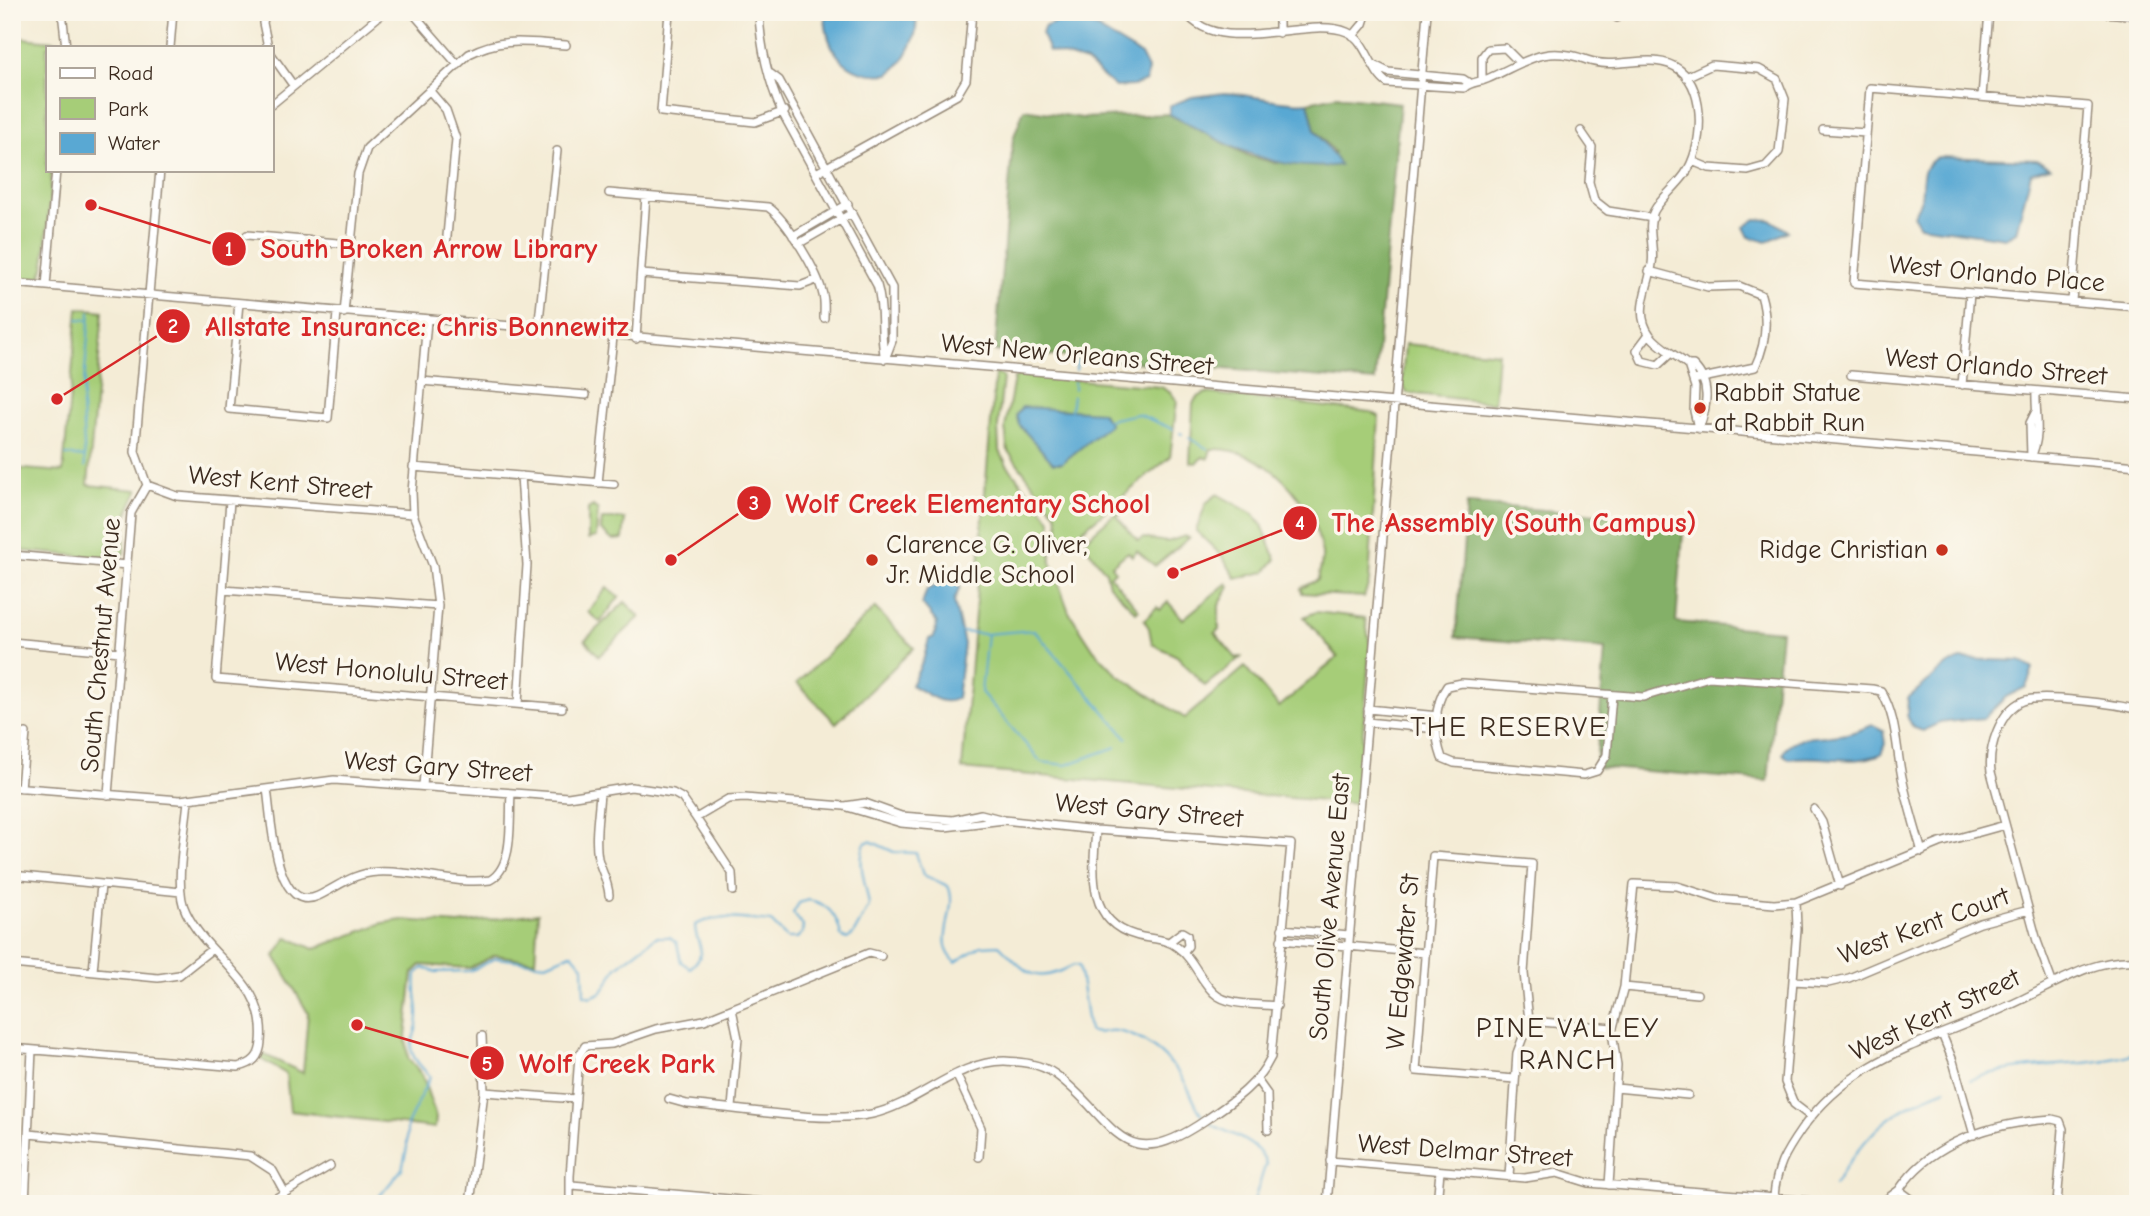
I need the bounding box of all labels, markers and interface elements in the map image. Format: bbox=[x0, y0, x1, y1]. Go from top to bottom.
legend bbox=[46, 46, 273, 172]
text: Road bbox=[108, 61, 153, 85]
text: Park bbox=[108, 97, 148, 121]
text: Water bbox=[108, 131, 161, 155]
callout: South Broken Arrow Library bbox=[211, 224, 611, 273]
text: South Broken Arrow Library bbox=[261, 233, 598, 265]
text: 1 bbox=[225, 237, 233, 261]
street label: West Orlando Place bbox=[1888, 250, 2106, 298]
callout: Allstate Insurance: Chris Bonnewitz bbox=[156, 301, 643, 350]
text: Allstate Insurance: Chris Bonnewitz bbox=[205, 311, 629, 343]
text: 2 bbox=[168, 314, 178, 338]
street label: West New Orleans Street bbox=[940, 328, 1216, 382]
street label: West Orlando Street bbox=[1884, 342, 2110, 392]
place label: Rabbit Statue at Rabbit Run bbox=[1714, 378, 1865, 438]
marker: Rabbit Statue at Rabbit Run bbox=[1692, 400, 1708, 416]
street label: West Kent Street bbox=[187, 460, 374, 506]
callout: Wolf Creek Elementary School bbox=[737, 479, 1165, 528]
text: Wolf Creek Elementary School bbox=[786, 488, 1150, 520]
text: 3 bbox=[749, 491, 759, 515]
callout: The Assembly (South Campus) bbox=[1282, 498, 1710, 547]
text: The Assembly (South Campus) bbox=[1331, 507, 1697, 539]
text: 4 bbox=[1295, 511, 1305, 535]
street label: South Chestnut Avenue bbox=[75, 516, 127, 774]
place label: Clarence G. Oliver, Jr. Middle School bbox=[886, 530, 1088, 590]
place label: Ridge Christian bbox=[1759, 535, 1928, 565]
marker: Ridge Christian bbox=[1934, 542, 1950, 558]
marker: Clarence G. Oliver, Jr. Middle School bbox=[864, 552, 880, 568]
street label: West Honolulu Street bbox=[274, 647, 510, 697]
district label: THE RESERVE bbox=[1410, 711, 1608, 743]
street label: West Gary Street bbox=[343, 745, 535, 789]
street label: South Olive Avenue East bbox=[1303, 771, 1357, 1041]
street label: West Gary Street bbox=[1054, 788, 1246, 834]
street label: W Edgewater St bbox=[1380, 871, 1426, 1051]
street label: West Kent Court bbox=[1834, 881, 2015, 971]
street label: West Kent Street bbox=[1845, 962, 2026, 1067]
district label: PINE VALLEY RANCH bbox=[1476, 1012, 1660, 1076]
callout: Wolf Creek Park bbox=[470, 1039, 728, 1088]
text: Wolf Creek Park bbox=[519, 1048, 715, 1080]
text: 5 bbox=[481, 1052, 493, 1076]
street label: West Delmar Street bbox=[1357, 1129, 1575, 1174]

